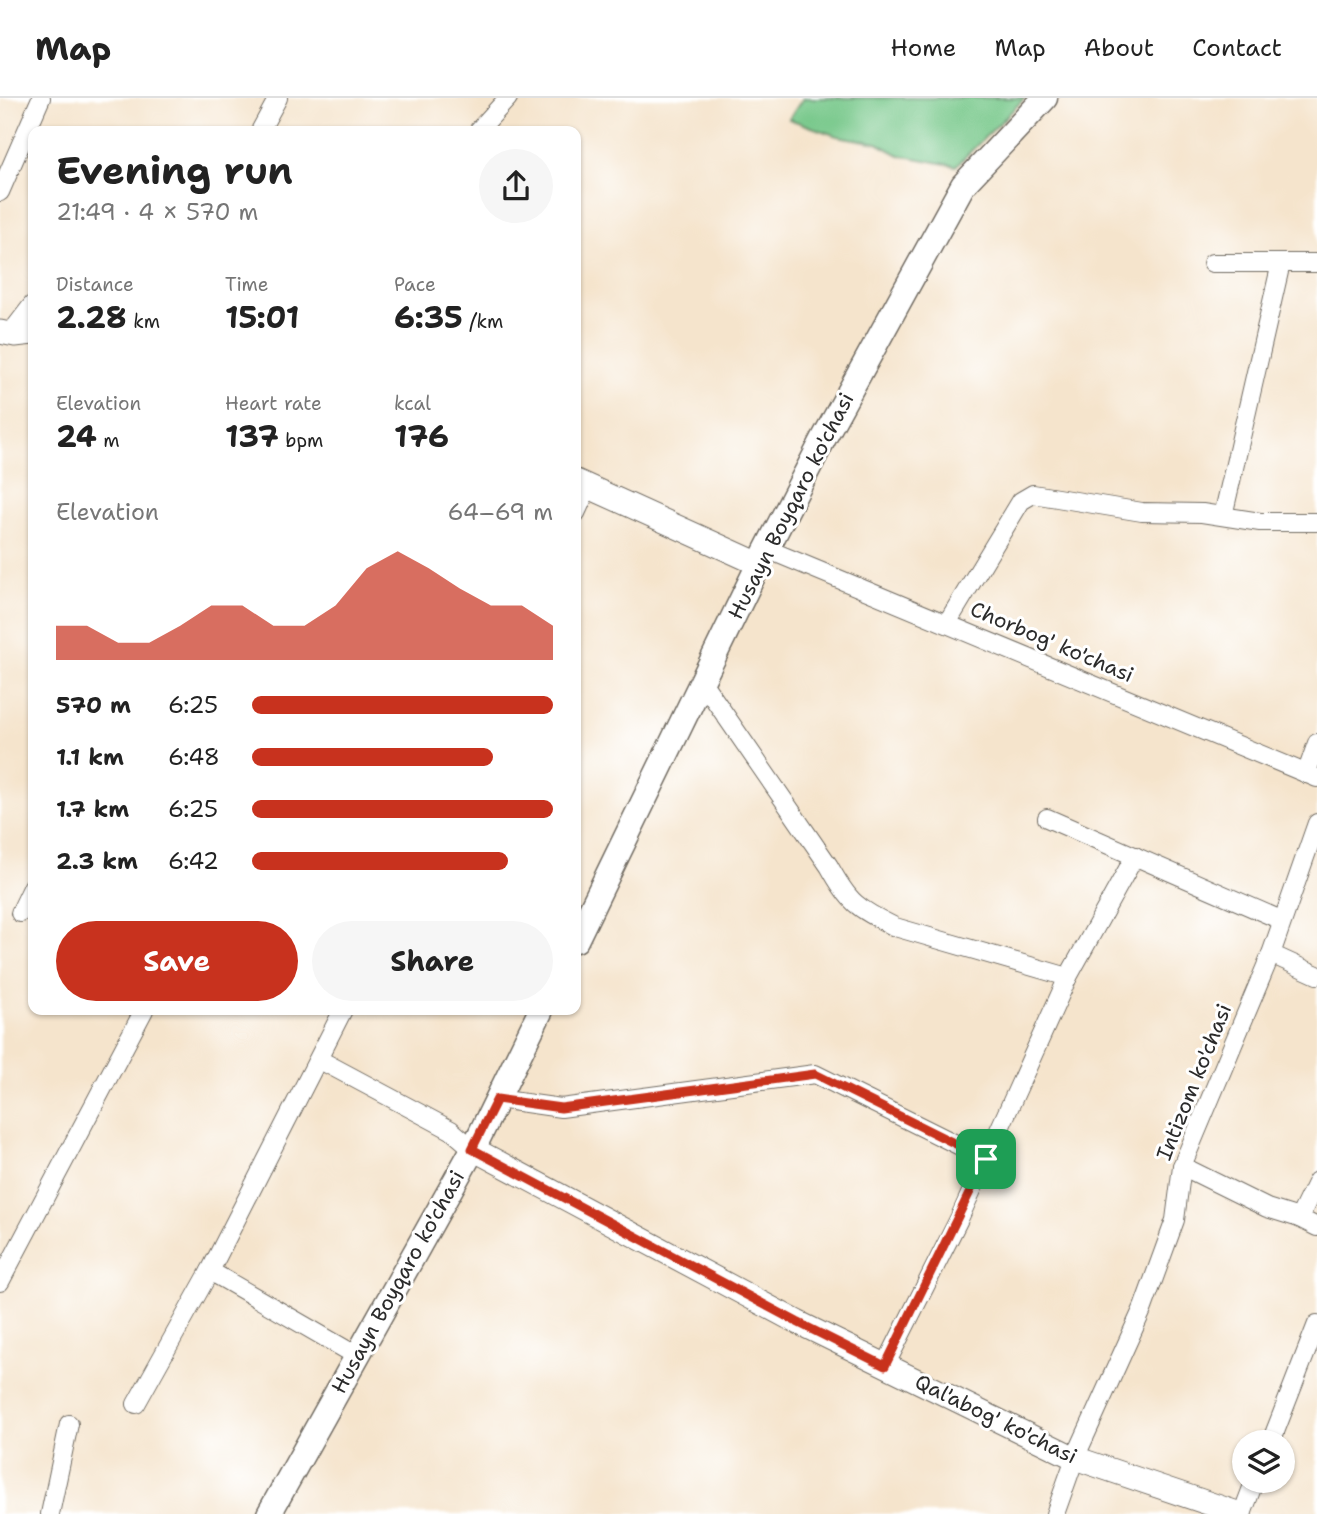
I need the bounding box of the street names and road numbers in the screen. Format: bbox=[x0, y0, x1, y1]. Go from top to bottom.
street label: Husayn Boyqaro ko'chasi bbox=[722, 388, 860, 624]
street label: Сhorbog' ko'chasi bbox=[966, 595, 1138, 689]
street label: Intizom ko'chasi bbox=[1150, 1000, 1238, 1164]
street label: Husayn Boyqaro ko'chasi bbox=[325, 1165, 471, 1399]
street label: Qal'abog' ko'chasi bbox=[910, 1368, 1082, 1470]

